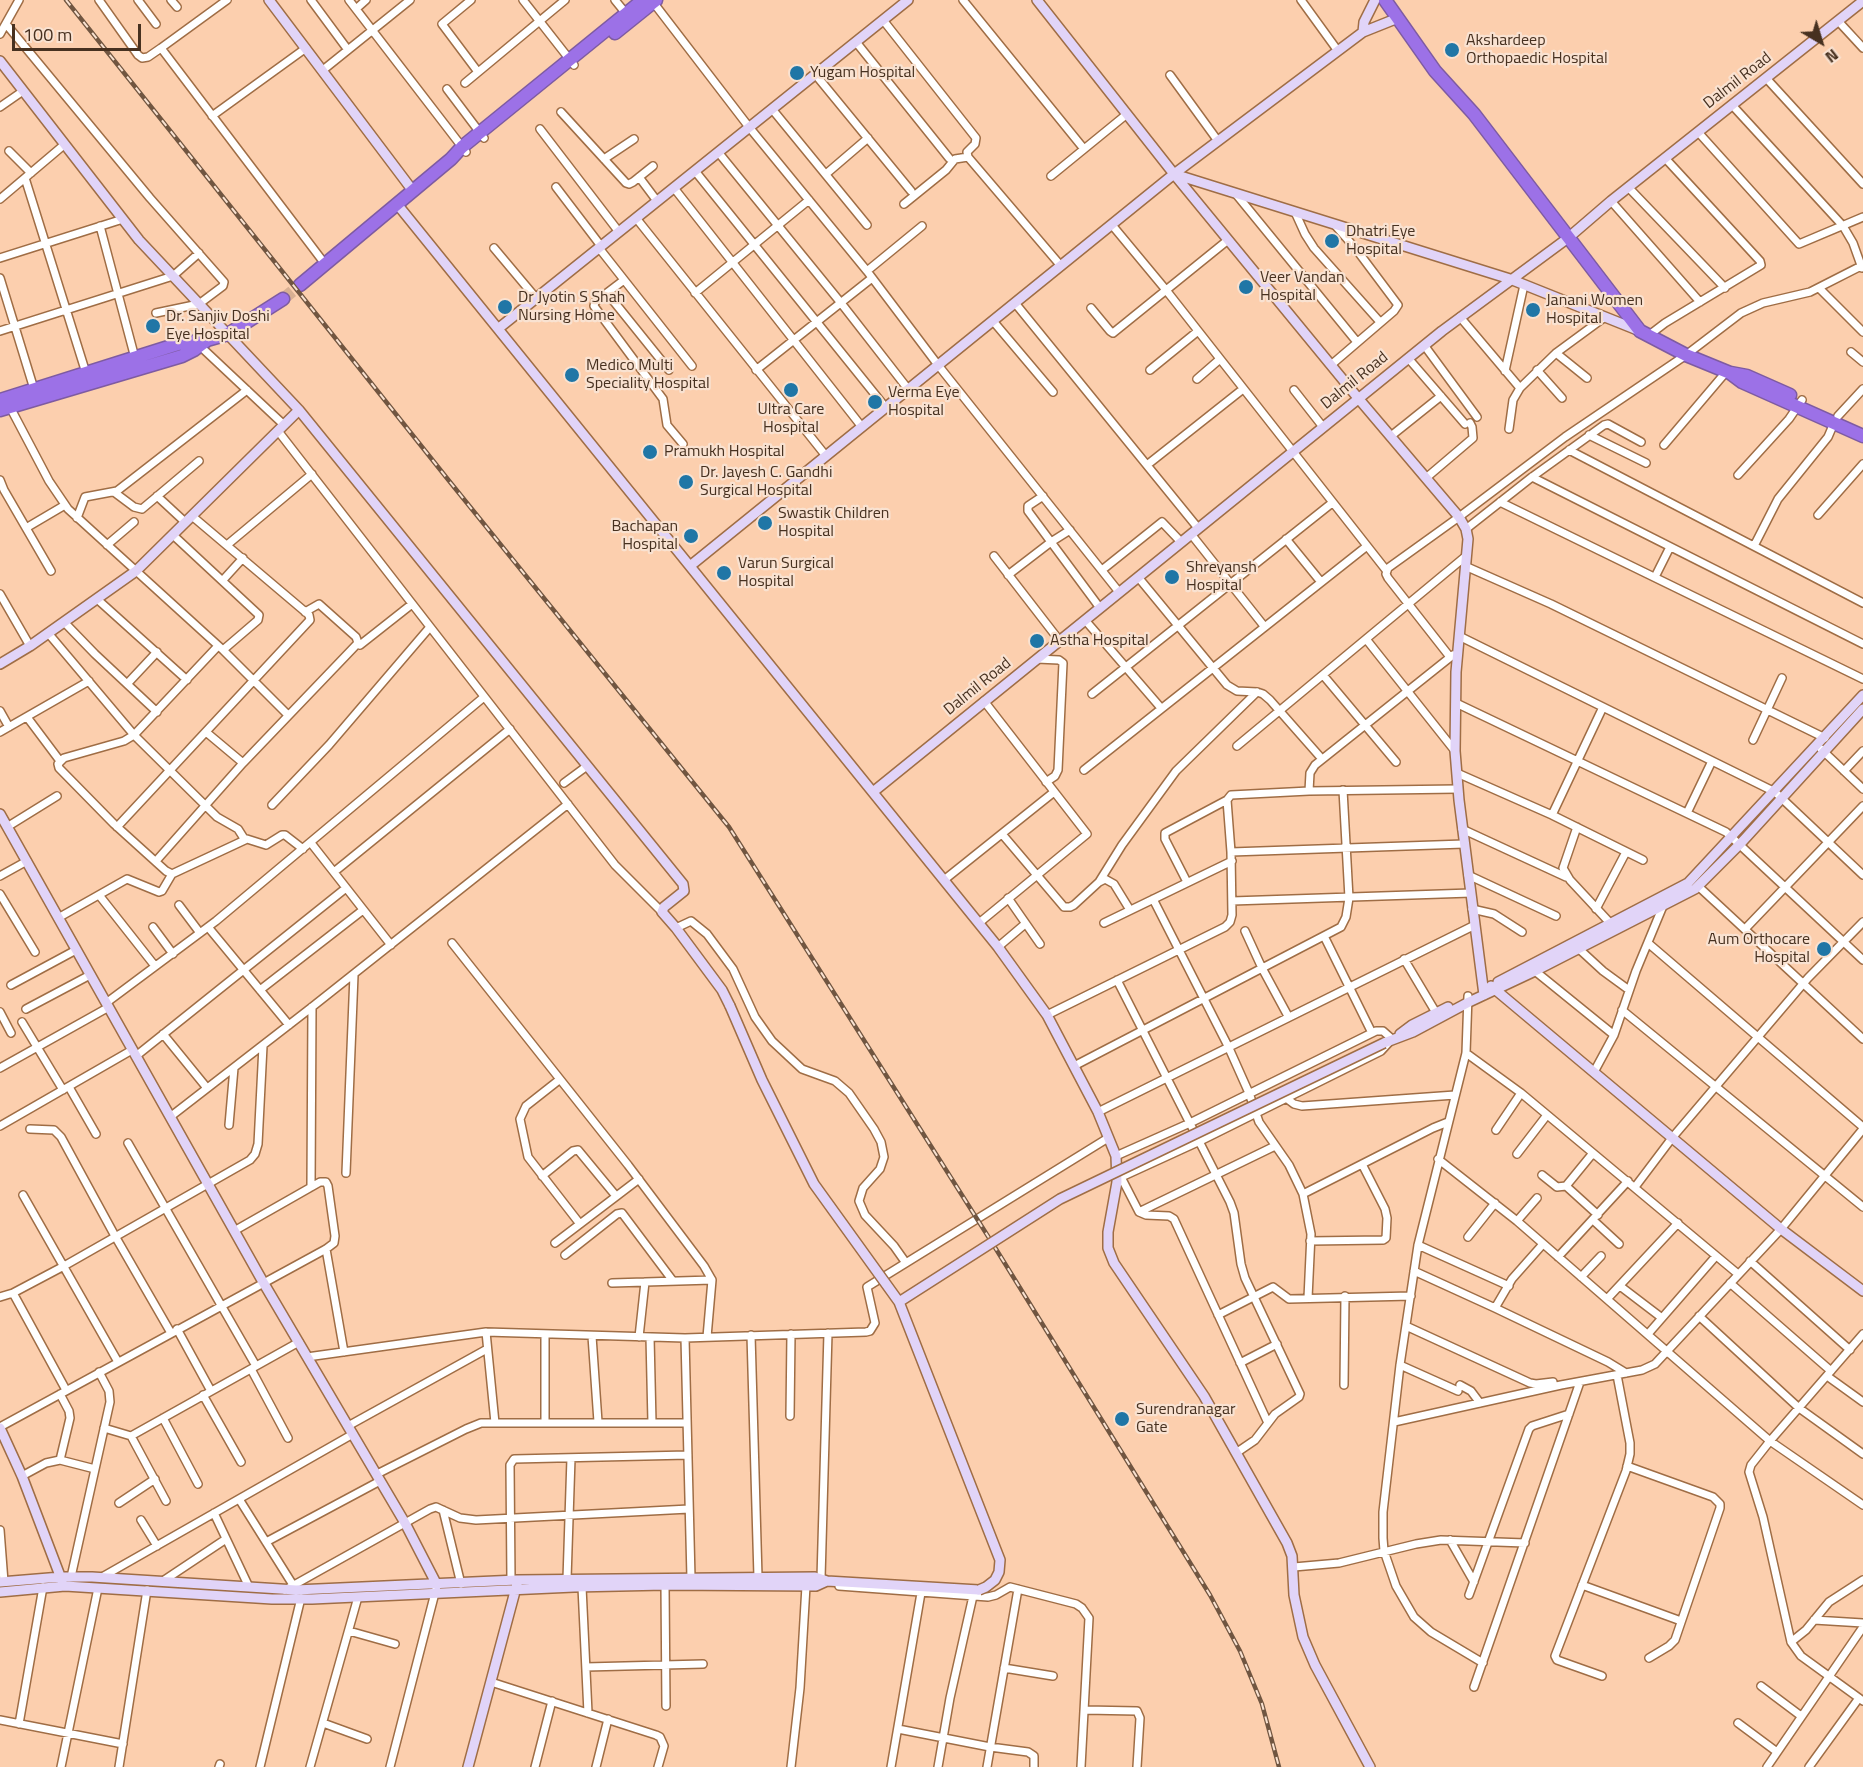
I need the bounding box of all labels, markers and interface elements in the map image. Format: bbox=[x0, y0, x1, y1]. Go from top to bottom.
scale bar bbox=[15, 12, 144, 50]
north arrow bbox=[1791, 12, 1851, 72]
text: 100 m bbox=[23, 21, 72, 48]
place label: Akshardeep Orthopaedic Hospital bbox=[1466, 31, 1608, 69]
marker: Akshardeep Orthopaedic Hospital bbox=[1443, 41, 1461, 59]
text: N bbox=[1820, 43, 1844, 69]
street label: Dalmil Road bbox=[1700, 49, 1776, 113]
place label: Yugam Hospital bbox=[810, 63, 915, 83]
marker: Yugam Hospital bbox=[788, 64, 806, 82]
place label: Dhatri Eye Hospital bbox=[1346, 222, 1415, 260]
marker: Dhatri Eye Hospital bbox=[1323, 232, 1341, 250]
place label: Veer Vandan Hospital bbox=[1260, 268, 1345, 306]
marker: Veer Vandan Hospital bbox=[1237, 278, 1255, 296]
place label: Dr Jyotin S Shah Nursing Home bbox=[518, 288, 625, 326]
place label: Janani Women Hospital bbox=[1546, 291, 1643, 329]
marker: Dr Jyotin S Shah Nursing Home bbox=[496, 298, 514, 316]
marker: Janani Women Hospital bbox=[1524, 301, 1542, 319]
place label: Dr. Sanjiv Doshi Eye Hospital bbox=[166, 307, 270, 345]
marker: Dr. Sanjiv Doshi Eye Hospital bbox=[144, 317, 162, 335]
street label: Dalmil Road bbox=[1318, 348, 1392, 414]
place label: Medico Multi Speciality Hospital bbox=[586, 356, 710, 394]
marker: Medico Multi Speciality Hospital bbox=[563, 366, 581, 384]
marker: Ultra Care Hospital bbox=[782, 381, 800, 399]
place label: Verma Eye Hospital bbox=[888, 383, 960, 421]
marker: Verma Eye Hospital bbox=[866, 393, 884, 411]
place label: Ultra Care Hospital bbox=[758, 400, 824, 438]
place label: Pramukh Hospital bbox=[664, 442, 785, 462]
marker: Pramukh Hospital bbox=[641, 443, 659, 461]
place label: Dr. Jayesh C. Gandhi Surgical Hospital bbox=[700, 463, 832, 501]
marker: Dr. Jayesh C. Gandhi Surgical Hospital bbox=[677, 473, 695, 491]
place label: Swastik Children Hospital bbox=[778, 504, 889, 542]
marker: Swastik Children Hospital bbox=[756, 514, 774, 532]
place label: Bachapan Hospital bbox=[612, 517, 678, 555]
marker: Bachapan Hospital bbox=[682, 527, 700, 545]
place label: Varun Surgical Hospital bbox=[738, 554, 834, 592]
place label: Shreyansh Hospital bbox=[1186, 558, 1257, 596]
marker: Varun Surgical Hospital bbox=[715, 564, 733, 582]
marker: Shreyansh Hospital bbox=[1163, 568, 1181, 586]
place label: Astha Hospital bbox=[1050, 631, 1149, 651]
marker: Astha Hospital bbox=[1028, 632, 1046, 650]
street label: Dalmil Road bbox=[941, 654, 1015, 720]
place label: Aum Orthocare Hospital bbox=[1708, 930, 1810, 968]
marker: Aum Orthocare Hospital bbox=[1815, 940, 1833, 958]
place label: Surendranagar Gate bbox=[1136, 1400, 1236, 1438]
marker: Surendranagar Gate bbox=[1113, 1410, 1131, 1428]

